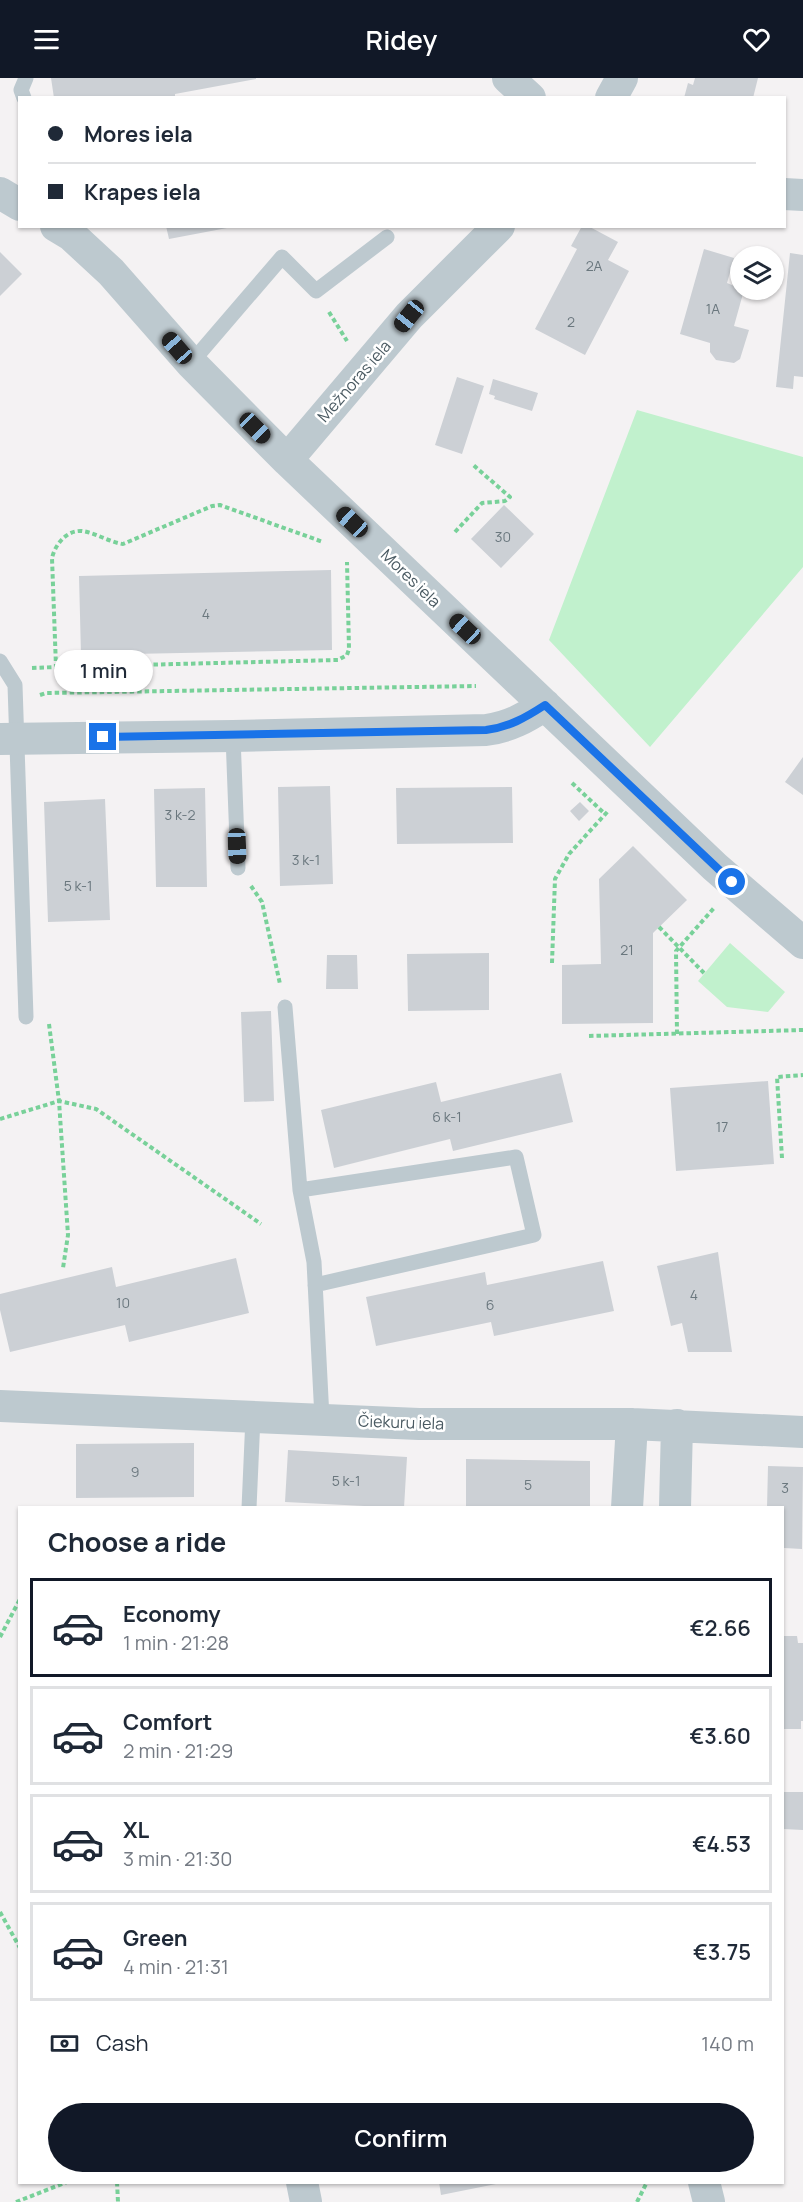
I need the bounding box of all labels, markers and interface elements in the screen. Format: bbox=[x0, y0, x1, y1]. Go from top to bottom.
text: Ridey bbox=[366, 21, 437, 58]
icon: menu bbox=[30, 23, 63, 56]
icon: heart bbox=[740, 23, 773, 56]
text: Mores iela bbox=[84, 119, 193, 149]
text: Krapes iela bbox=[84, 177, 201, 207]
map controls bbox=[730, 246, 784, 300]
button: layers bbox=[730, 246, 784, 300]
house number: 2A bbox=[586, 256, 602, 275]
car bbox=[391, 296, 427, 336]
house number: 1A bbox=[706, 299, 720, 318]
house number: 2 bbox=[567, 312, 575, 331]
car bbox=[158, 329, 196, 367]
street label: Mežnoras iela bbox=[312, 335, 396, 427]
car bbox=[236, 409, 274, 447]
car bbox=[333, 503, 371, 541]
house number: 30 bbox=[495, 527, 511, 546]
street label: Mores iela bbox=[376, 544, 446, 612]
house number: 4 bbox=[202, 604, 210, 623]
car bbox=[446, 610, 484, 648]
callout: 1 min bbox=[54, 650, 152, 692]
text: 1 min bbox=[80, 657, 127, 684]
route end bbox=[89, 723, 116, 750]
house number: 3 k-2 bbox=[165, 805, 195, 824]
car bbox=[227, 828, 247, 864]
house number: 3 k-1 bbox=[292, 850, 320, 869]
route start bbox=[718, 868, 745, 895]
house number: 5 k-1 bbox=[64, 876, 92, 895]
house number: 21 bbox=[620, 940, 634, 959]
house number: 6 k-1 bbox=[432, 1107, 462, 1126]
house number: 17 bbox=[716, 1117, 728, 1136]
house number: 4 bbox=[690, 1285, 698, 1304]
house number: 10 bbox=[116, 1293, 130, 1312]
house number: 6 bbox=[486, 1295, 494, 1314]
street label: Čiekuru iela bbox=[358, 1410, 444, 1434]
house number: 9 bbox=[131, 1462, 139, 1481]
house number: 5 k-1 bbox=[332, 1471, 360, 1490]
house number: 5 bbox=[524, 1475, 532, 1494]
house number: 3 bbox=[781, 1478, 789, 1497]
text: Choose a ride bbox=[48, 1523, 226, 1560]
text: Economy bbox=[123, 1599, 221, 1629]
icon: car bbox=[51, 1601, 105, 1655]
text: €2.66 bbox=[690, 1613, 751, 1643]
text: 1 min · 21:28 bbox=[123, 1629, 229, 1656]
text: Comfort bbox=[123, 1707, 212, 1737]
icon: car bbox=[51, 1709, 105, 1763]
text: €3.60 bbox=[690, 1721, 751, 1751]
text: 2 min · 21:29 bbox=[123, 1737, 233, 1764]
text: XL bbox=[123, 1815, 149, 1845]
icon: car bbox=[51, 1817, 105, 1871]
text: €4.53 bbox=[692, 1829, 751, 1859]
text: 3 min · 21:30 bbox=[123, 1845, 233, 1872]
text: Green bbox=[123, 1923, 188, 1953]
icon: car bbox=[51, 1925, 105, 1979]
text: €3.75 bbox=[693, 1937, 751, 1967]
text: 4 min · 21:31 bbox=[123, 1953, 229, 1980]
icon: cash bbox=[48, 2027, 81, 2060]
text: Cash bbox=[96, 2028, 149, 2058]
text: 140 m bbox=[701, 2030, 754, 2057]
button: Confirm bbox=[48, 2103, 754, 2172]

